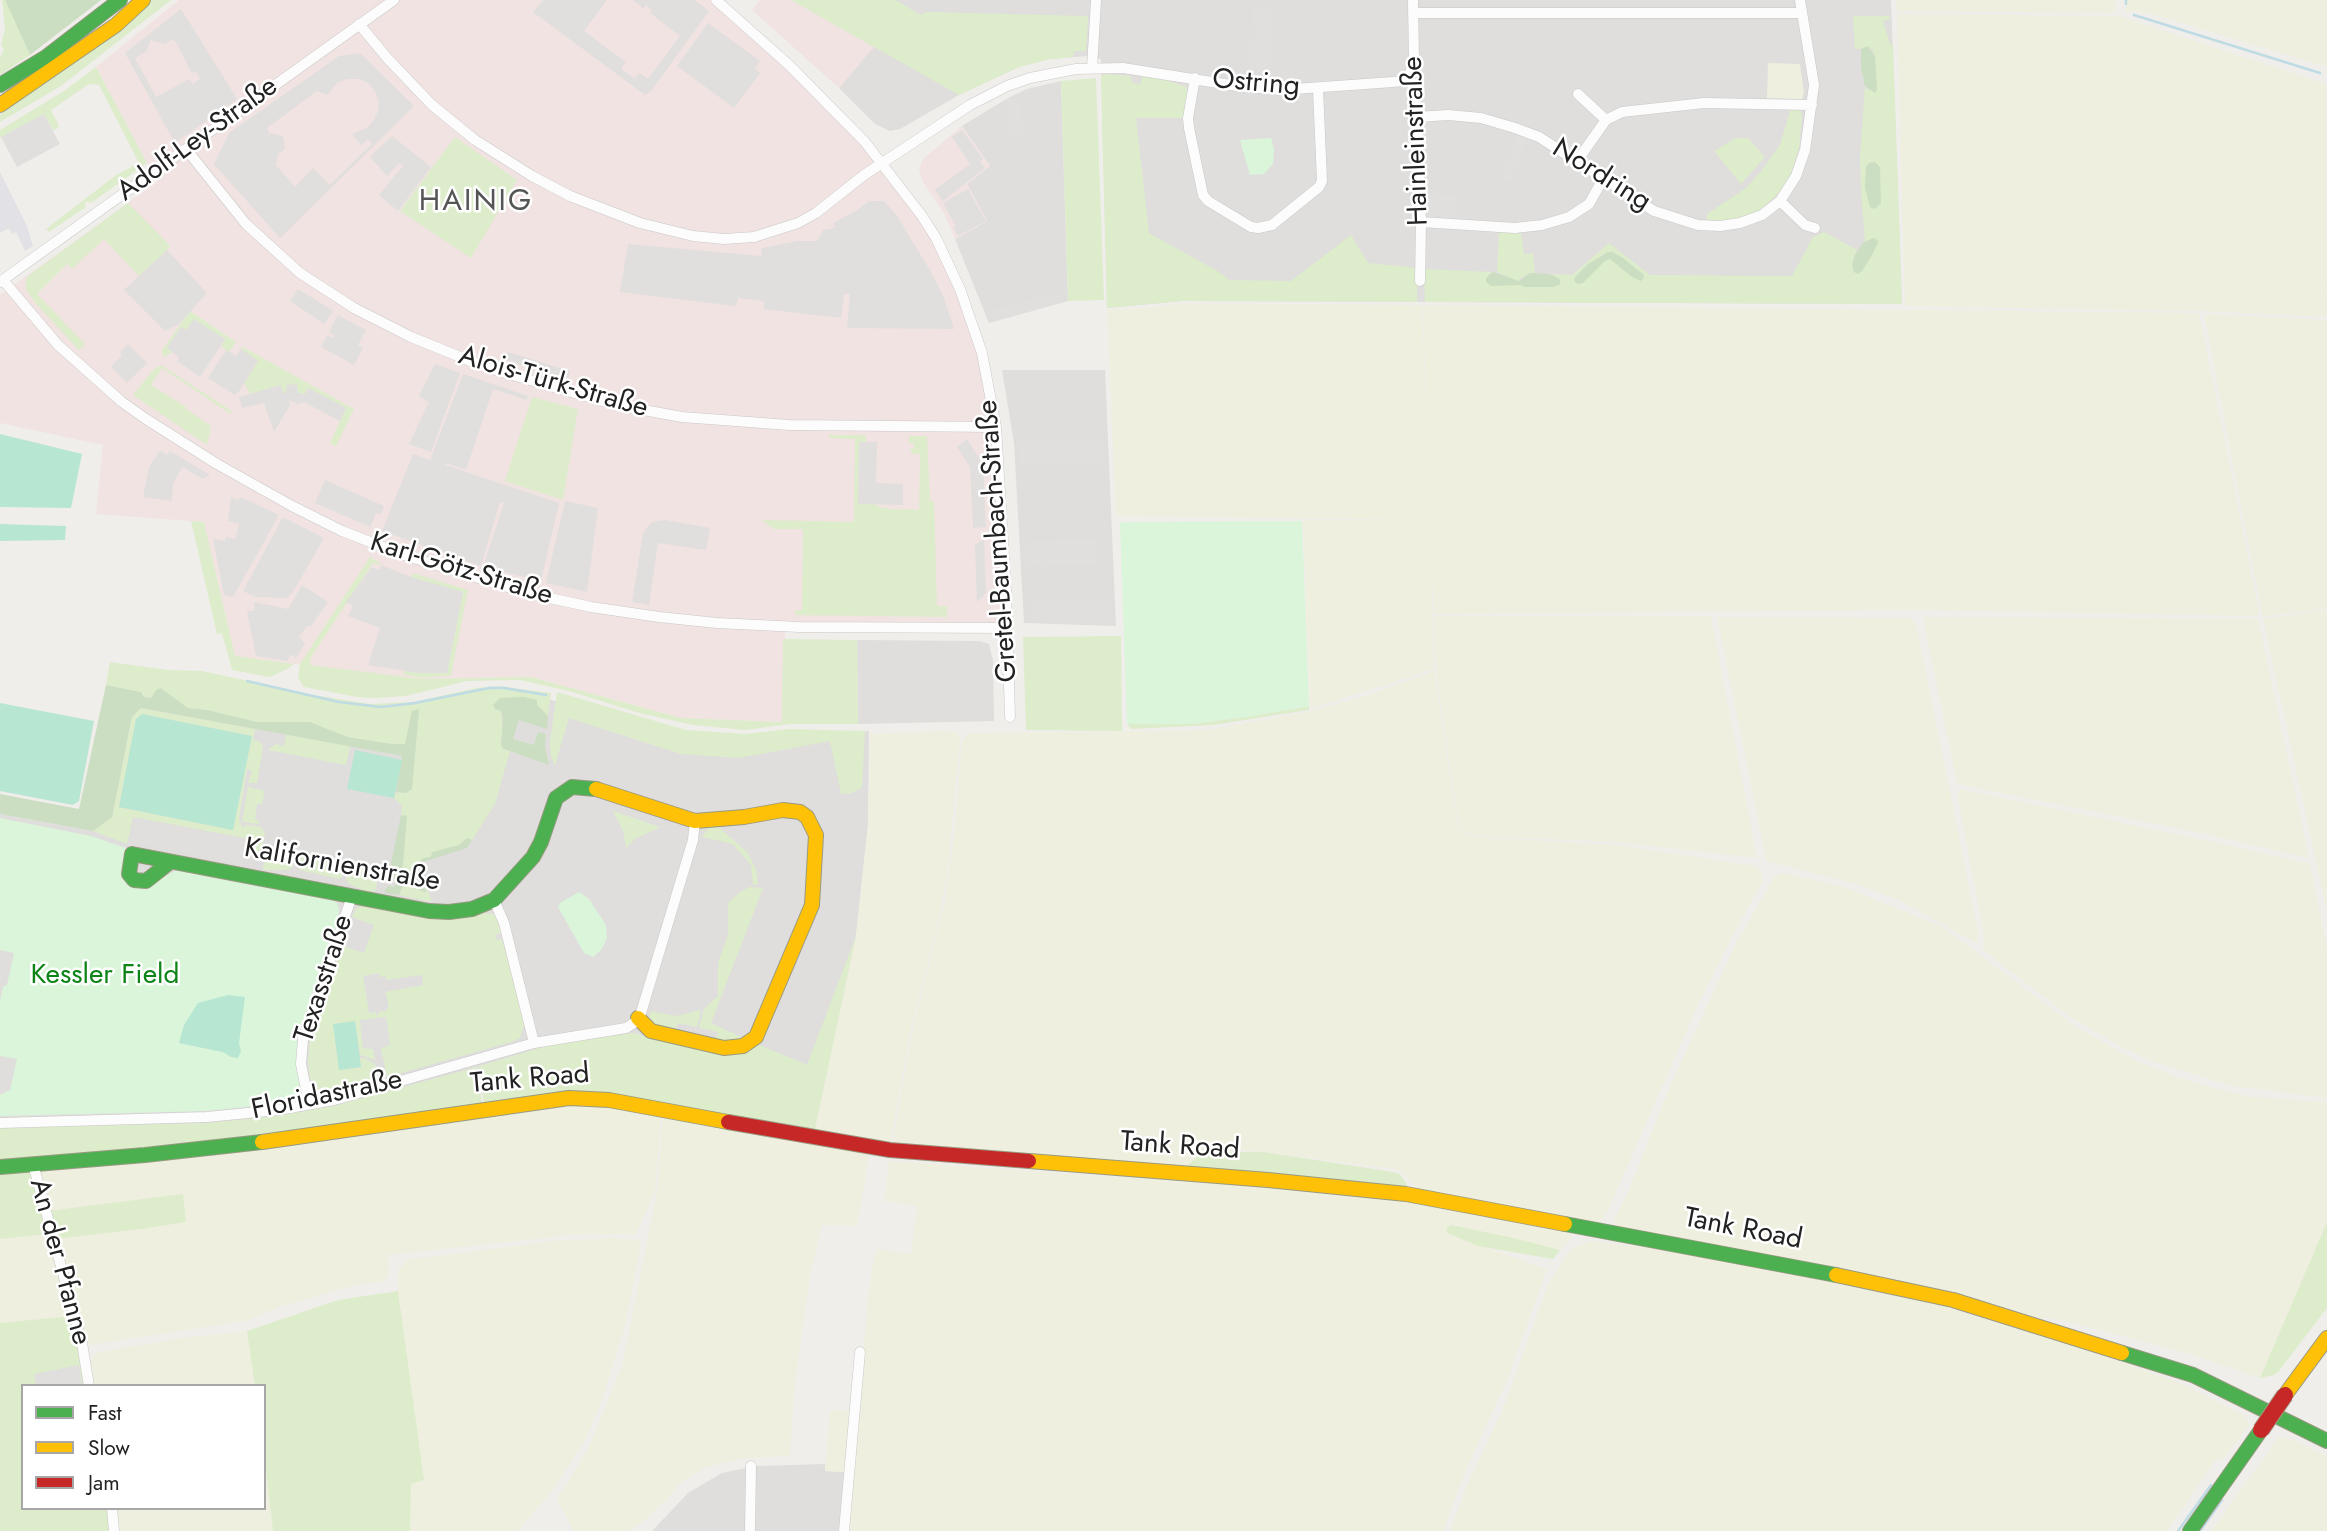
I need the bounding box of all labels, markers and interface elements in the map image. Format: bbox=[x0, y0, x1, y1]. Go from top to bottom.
street label: Hainleinstraße bbox=[1397, 56, 1437, 226]
street label: Ostring bbox=[1211, 63, 1301, 105]
street label: Adolf-Ley-Straße bbox=[111, 71, 285, 209]
street label: Nordring bbox=[1545, 133, 1657, 219]
district label: HAINIG bbox=[420, 185, 532, 221]
street label: Alois-Türk-Straße bbox=[454, 340, 652, 426]
street label: Gretel-Baumbach-Straße bbox=[972, 399, 1026, 683]
street label: Karl-Götz-Straße bbox=[366, 526, 556, 614]
street label: Kalifornienstraße bbox=[241, 832, 443, 900]
street label: Texasstraße bbox=[289, 911, 361, 1047]
park label: Kessler Field bbox=[31, 959, 179, 993]
street label: Tank Road bbox=[469, 1058, 591, 1102]
street label: Floridastraße bbox=[249, 1064, 405, 1128]
street label: Tank Road bbox=[1119, 1126, 1241, 1168]
street label: An der Pfanne bbox=[21, 1175, 97, 1349]
street label: Tank Road bbox=[1681, 1202, 1805, 1258]
legend bbox=[21, 1384, 266, 1510]
text: Fast bbox=[88, 1398, 121, 1428]
text: Slow bbox=[88, 1433, 130, 1463]
text: Jam bbox=[88, 1468, 120, 1498]

